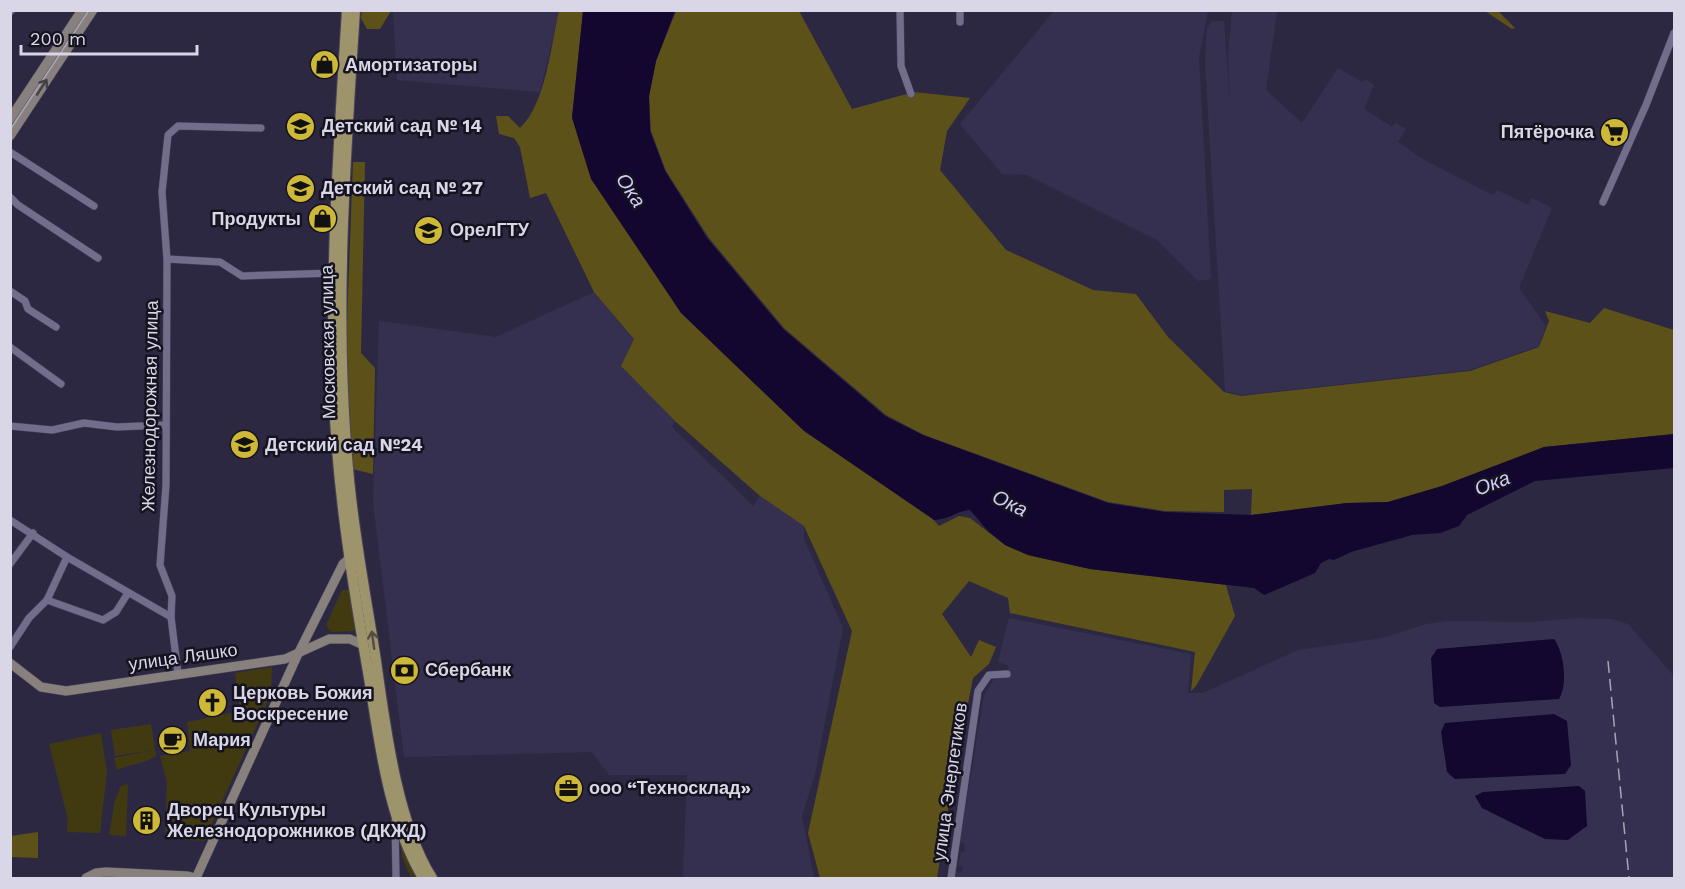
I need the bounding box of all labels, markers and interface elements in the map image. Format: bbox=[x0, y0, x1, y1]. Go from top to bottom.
scale bar bbox=[21, 18, 196, 56]
text: 200 m bbox=[30, 28, 86, 49]
shop icon: Амортизаторы bbox=[308, 49, 340, 81]
place label: Амортизаторы bbox=[345, 54, 477, 75]
one-way arrow bbox=[37, 79, 49, 96]
school or university icon: Детский сад № 14 bbox=[285, 110, 317, 142]
place label: Детский сад № 14 bbox=[322, 115, 482, 136]
supermarket icon: Пятёрочка bbox=[1599, 116, 1631, 148]
place label: Пятёрочка bbox=[1501, 121, 1595, 142]
water label: Ока bbox=[611, 168, 651, 212]
school or university icon: Детский сад № 27 bbox=[284, 172, 316, 204]
place label: Детский сад № 27 bbox=[321, 177, 483, 198]
shop icon: Продукты bbox=[306, 203, 338, 235]
place label: Продукты bbox=[211, 208, 301, 229]
school or university icon: ОрелГТУ bbox=[413, 214, 445, 246]
place label: ОрелГТУ bbox=[450, 219, 530, 240]
street label: Московская улица bbox=[316, 264, 339, 419]
street label: Железнодорожная улица bbox=[137, 299, 162, 512]
school or university icon: Детский сад №24 bbox=[228, 429, 260, 461]
place label: Детский сад №24 bbox=[265, 434, 423, 455]
water label: Ока bbox=[1471, 465, 1513, 501]
water label: Ока bbox=[989, 484, 1031, 522]
one-way arrow bbox=[367, 630, 378, 650]
street label: улица Ляшко bbox=[127, 638, 239, 675]
bank icon: Сбербанк bbox=[388, 654, 420, 686]
place label: Сбербанк bbox=[425, 659, 512, 680]
place label: Церковь Божия Воскресение bbox=[233, 682, 372, 724]
church icon: Церковь Божия Воскресение bbox=[196, 687, 228, 719]
street label: улица Энергетиков bbox=[928, 701, 971, 863]
cafe icon: Мария bbox=[156, 724, 188, 756]
place label: Мария bbox=[193, 729, 251, 750]
office icon: ооо “Техносклад» bbox=[552, 772, 584, 804]
place label: ооо “Техносклад» bbox=[589, 777, 751, 798]
place label: Дворец Культуры Железнодорожников (ДКЖД) bbox=[166, 799, 427, 841]
building icon: Дворец Культуры Железнодорожников (ДКЖД) bbox=[130, 804, 162, 836]

